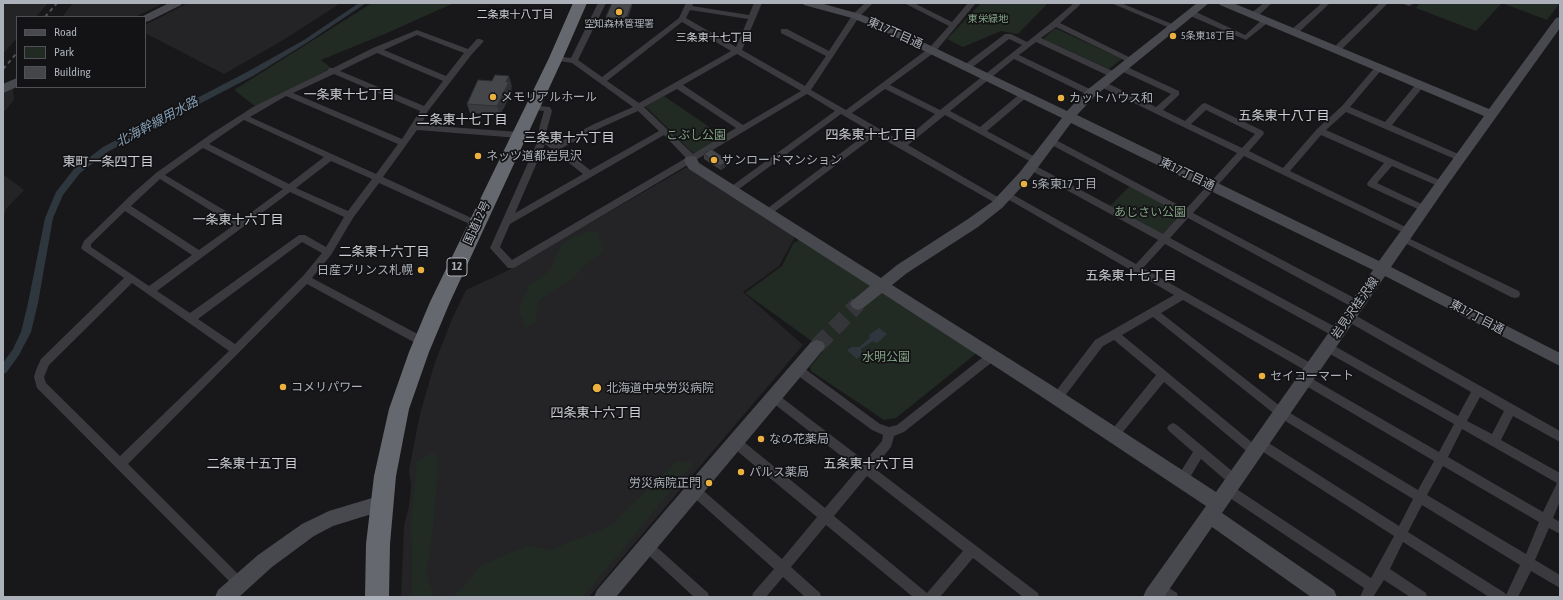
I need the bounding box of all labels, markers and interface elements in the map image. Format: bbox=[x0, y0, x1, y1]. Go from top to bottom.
marker: 空知森林管理署 bbox=[614, 7, 624, 17]
district label: 二条東十八丁目 bbox=[477, 8, 553, 22]
park label: 東栄緑地 bbox=[968, 13, 1008, 25]
street label: 東17丁目通 bbox=[865, 14, 925, 52]
legend bbox=[16, 16, 146, 88]
place label: 空知森林管理署 bbox=[584, 18, 654, 30]
text: Road bbox=[54, 25, 77, 39]
place label: 5条東18丁目 bbox=[1181, 30, 1235, 42]
district label: 三条東十七丁目 bbox=[676, 31, 752, 45]
marker: 5条東18丁目 bbox=[1168, 31, 1178, 41]
text: Park bbox=[54, 45, 74, 59]
text: Building bbox=[54, 65, 91, 79]
district label: 一条東十七丁目 bbox=[304, 87, 394, 103]
place label: メモリアルホール bbox=[501, 90, 597, 104]
place label: カットハウス和 bbox=[1069, 91, 1153, 105]
marker: メモリアルホール bbox=[488, 92, 498, 102]
marker: カットハウス和 bbox=[1056, 93, 1066, 103]
water label: 北海幹線用水路 bbox=[113, 94, 201, 150]
district label: 五条東十八丁目 bbox=[1239, 108, 1329, 124]
district label: 二条東十七丁目 bbox=[417, 112, 507, 128]
district label: 四条東十七丁目 bbox=[826, 127, 916, 143]
park label: こぶし公園 bbox=[666, 128, 726, 142]
district label: 三条東十六丁目 bbox=[524, 130, 614, 146]
place label: ネッツ道都岩見沢 bbox=[486, 149, 582, 163]
marker: ネッツ道都岩見沢 bbox=[473, 151, 483, 161]
place label: サンロードマンション bbox=[722, 153, 842, 167]
district label: 東町一条四丁目 bbox=[63, 154, 153, 170]
marker: サンロードマンション bbox=[709, 155, 719, 165]
street label: 東17丁目通 bbox=[1157, 155, 1217, 193]
place label: 5条東17丁目 bbox=[1032, 177, 1097, 191]
marker: 5条東17丁目 bbox=[1019, 179, 1029, 189]
street label: 国道12号 bbox=[460, 199, 494, 247]
park label: あじさい公園 bbox=[1114, 205, 1186, 219]
district label: 一条東十六丁目 bbox=[193, 212, 283, 228]
district label: 二条東十六丁目 bbox=[339, 244, 429, 260]
road number: 12 bbox=[447, 258, 467, 276]
place label: 日産プリンス札幌 bbox=[317, 263, 413, 277]
marker: 日産プリンス札幌 bbox=[416, 265, 426, 275]
district label: 五条東十七丁目 bbox=[1086, 268, 1176, 284]
street label: 岩見沢桂沢線 bbox=[1328, 274, 1382, 342]
street label: 東17丁目通 bbox=[1447, 297, 1507, 337]
park label: 水明公園 bbox=[862, 350, 910, 364]
place label: セイコーマート bbox=[1270, 369, 1354, 383]
marker: セイコーマート bbox=[1257, 371, 1267, 381]
place label: コメリパワー bbox=[291, 380, 363, 394]
place label: 北海道中央労災病院 bbox=[606, 381, 714, 395]
marker: コメリパワー bbox=[278, 382, 288, 392]
marker: 北海道中央労災病院 bbox=[591, 382, 603, 394]
district label: 四条東十六丁目 bbox=[551, 405, 641, 421]
place label: なの花薬局 bbox=[769, 432, 829, 446]
marker: なの花薬局 bbox=[756, 434, 766, 444]
district label: 二条東十五丁目 bbox=[207, 456, 297, 472]
district label: 五条東十六丁目 bbox=[824, 456, 914, 472]
place label: パルス薬局 bbox=[749, 465, 809, 479]
marker: パルス薬局 bbox=[736, 467, 746, 477]
place label: 労災病院正門 bbox=[629, 476, 701, 490]
marker: 労災病院正門 bbox=[704, 478, 714, 488]

